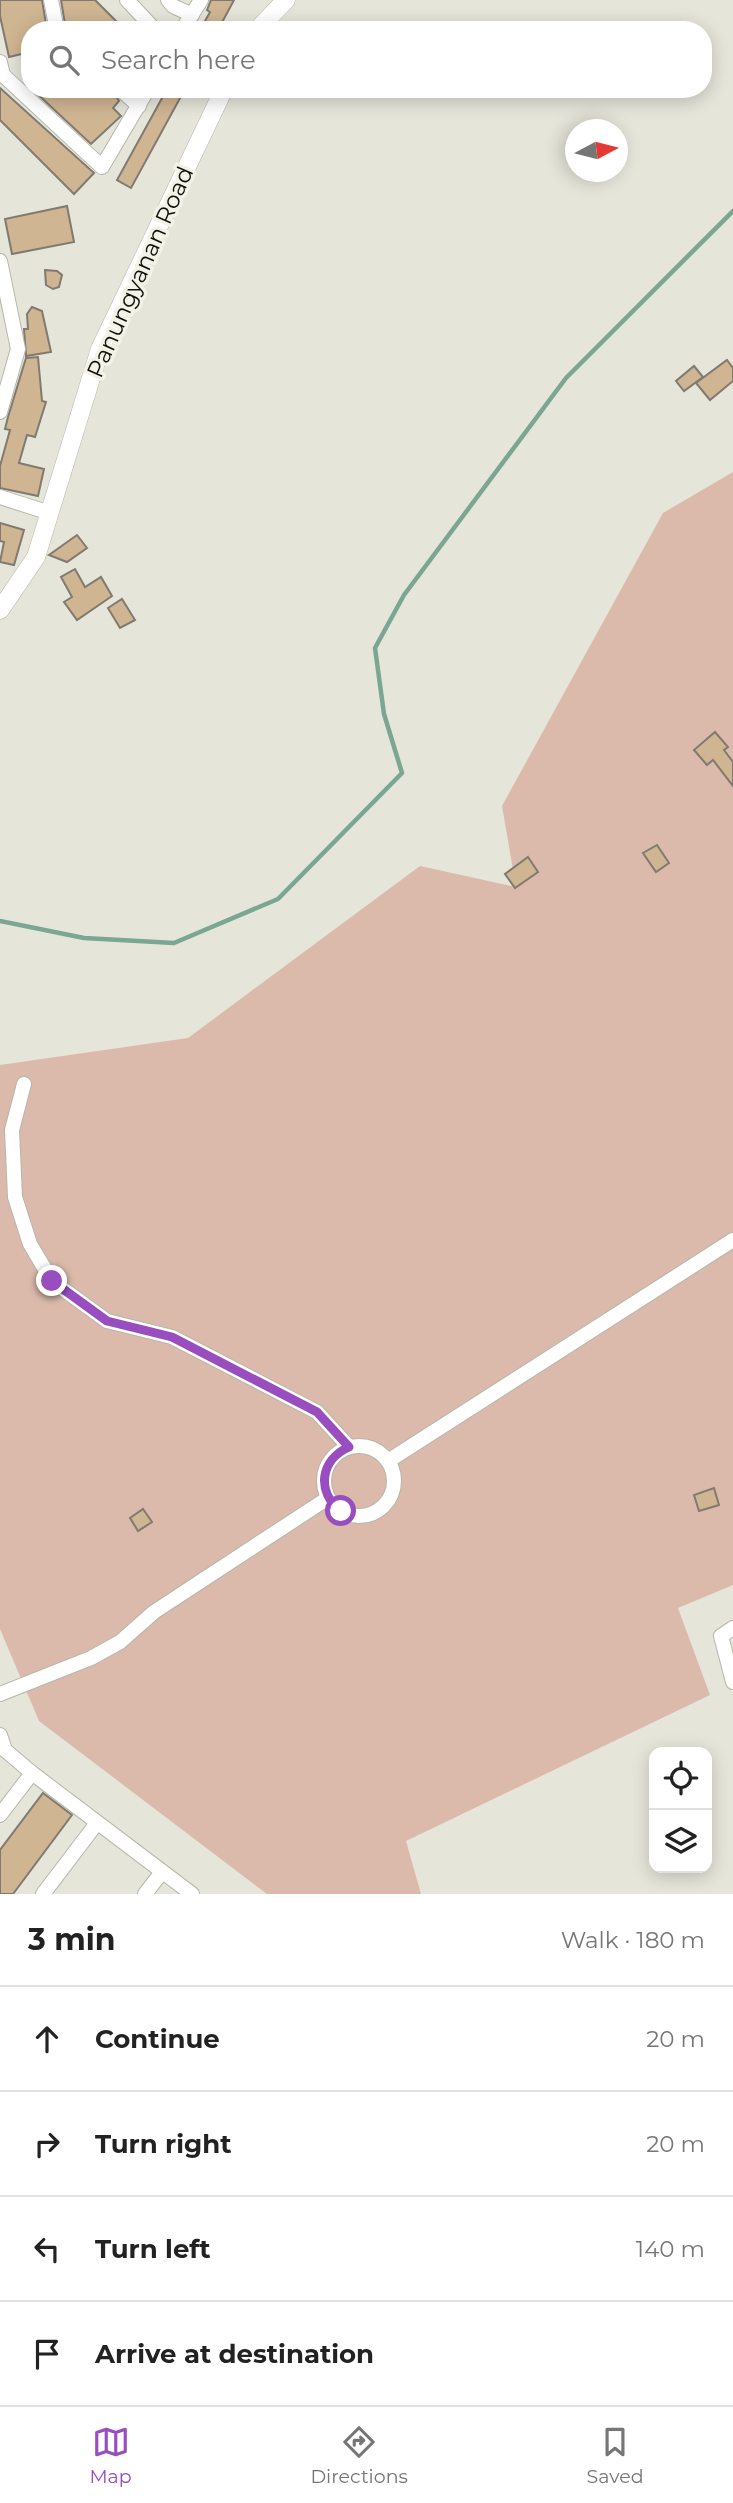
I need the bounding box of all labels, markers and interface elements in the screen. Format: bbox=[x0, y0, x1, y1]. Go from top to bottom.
search box bbox=[21, 21, 712, 98]
icon: search bbox=[45, 41, 83, 79]
text: Search here bbox=[101, 44, 256, 76]
north arrow bbox=[565, 119, 628, 182]
street label: Panungyanan Road bbox=[81, 162, 199, 382]
route end bbox=[36, 1265, 67, 1296]
route start bbox=[325, 1495, 356, 1526]
map controls bbox=[649, 1747, 712, 1873]
button: locate bbox=[649, 1747, 712, 1810]
button: layers bbox=[649, 1810, 712, 1873]
text: 3 min bbox=[28, 1921, 115, 1958]
text: Walk · 180 m bbox=[561, 1926, 705, 1954]
icon: ahead bbox=[28, 2020, 66, 2058]
text: Continue bbox=[95, 2023, 220, 2055]
text: 20 m bbox=[646, 2025, 705, 2053]
icon: right bbox=[28, 2125, 66, 2163]
text: Turn right bbox=[95, 2128, 231, 2160]
text: 20 m bbox=[646, 2130, 705, 2158]
icon: left bbox=[28, 2230, 66, 2268]
text: Turn left bbox=[95, 2233, 211, 2265]
text: 140 m bbox=[636, 2235, 705, 2263]
icon: arrive bbox=[28, 2335, 66, 2373]
text: Arrive at destination bbox=[95, 2338, 374, 2370]
tab: Map bbox=[89, 2423, 132, 2488]
tab: Directions bbox=[310, 2423, 408, 2488]
tab: Saved bbox=[587, 2423, 644, 2488]

